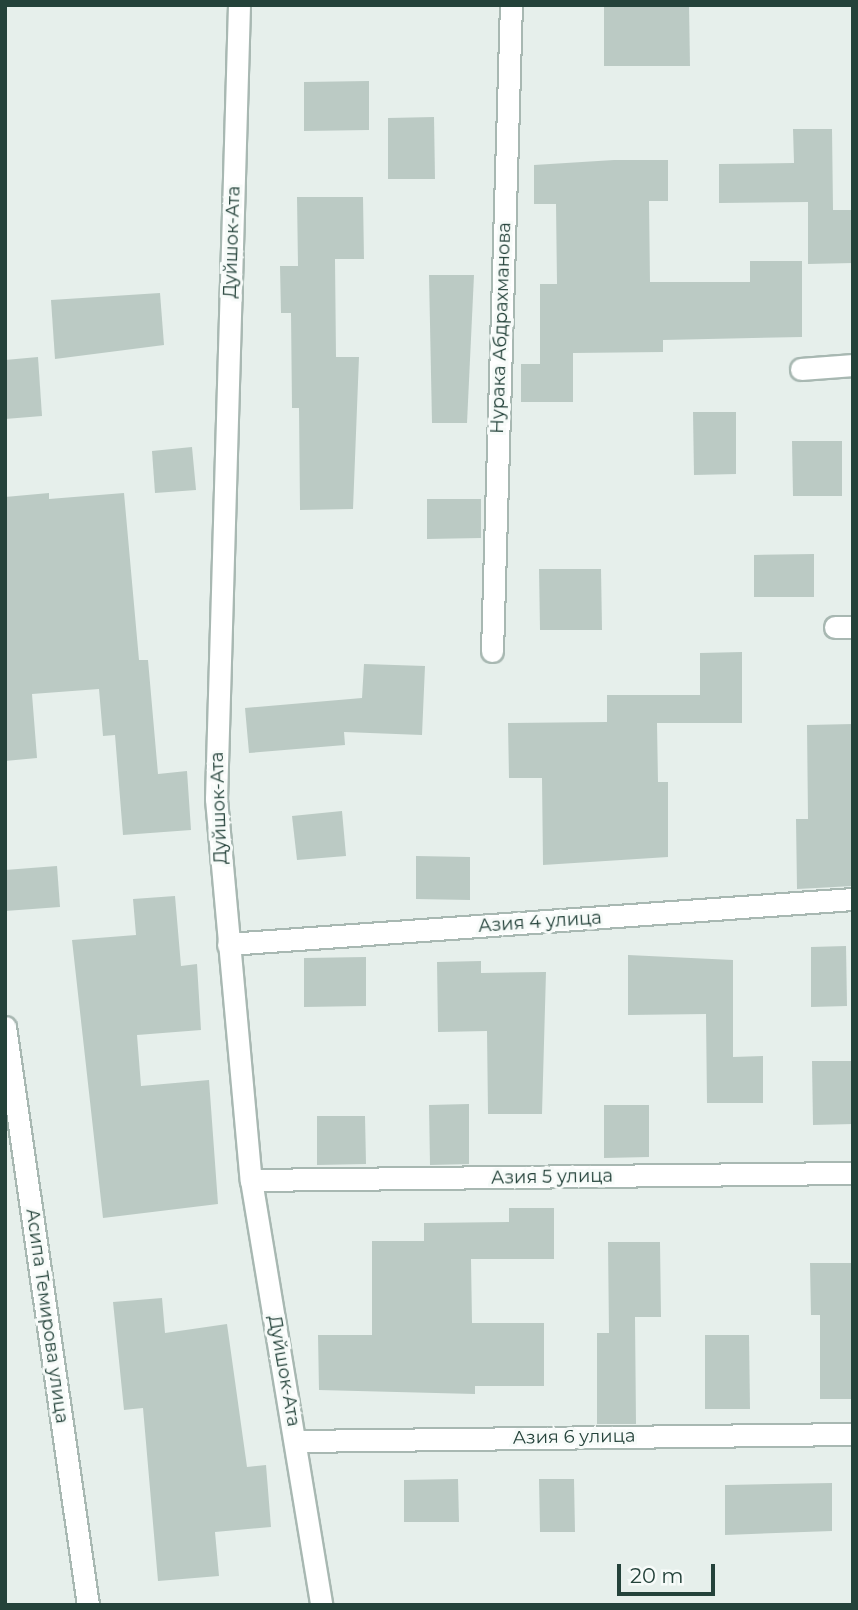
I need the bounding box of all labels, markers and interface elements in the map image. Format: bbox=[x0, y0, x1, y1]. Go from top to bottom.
street label: Дуйшок-Ата bbox=[219, 185, 245, 299]
street label: Нурака Абдрахманова bbox=[487, 222, 515, 434]
street label: Дуйшок-Ата bbox=[206, 751, 232, 865]
street label: Азия 4 улица bbox=[477, 907, 603, 937]
street label: Азия 5 улица bbox=[491, 1165, 613, 1189]
street label: Асипа Темирова улица bbox=[21, 1207, 73, 1425]
street label: Дуйшок-Ата bbox=[264, 1314, 304, 1428]
street label: Азия 6 улица bbox=[512, 1425, 636, 1449]
scale bar bbox=[620, 1550, 718, 1594]
text: 20 m bbox=[630, 1563, 684, 1588]

